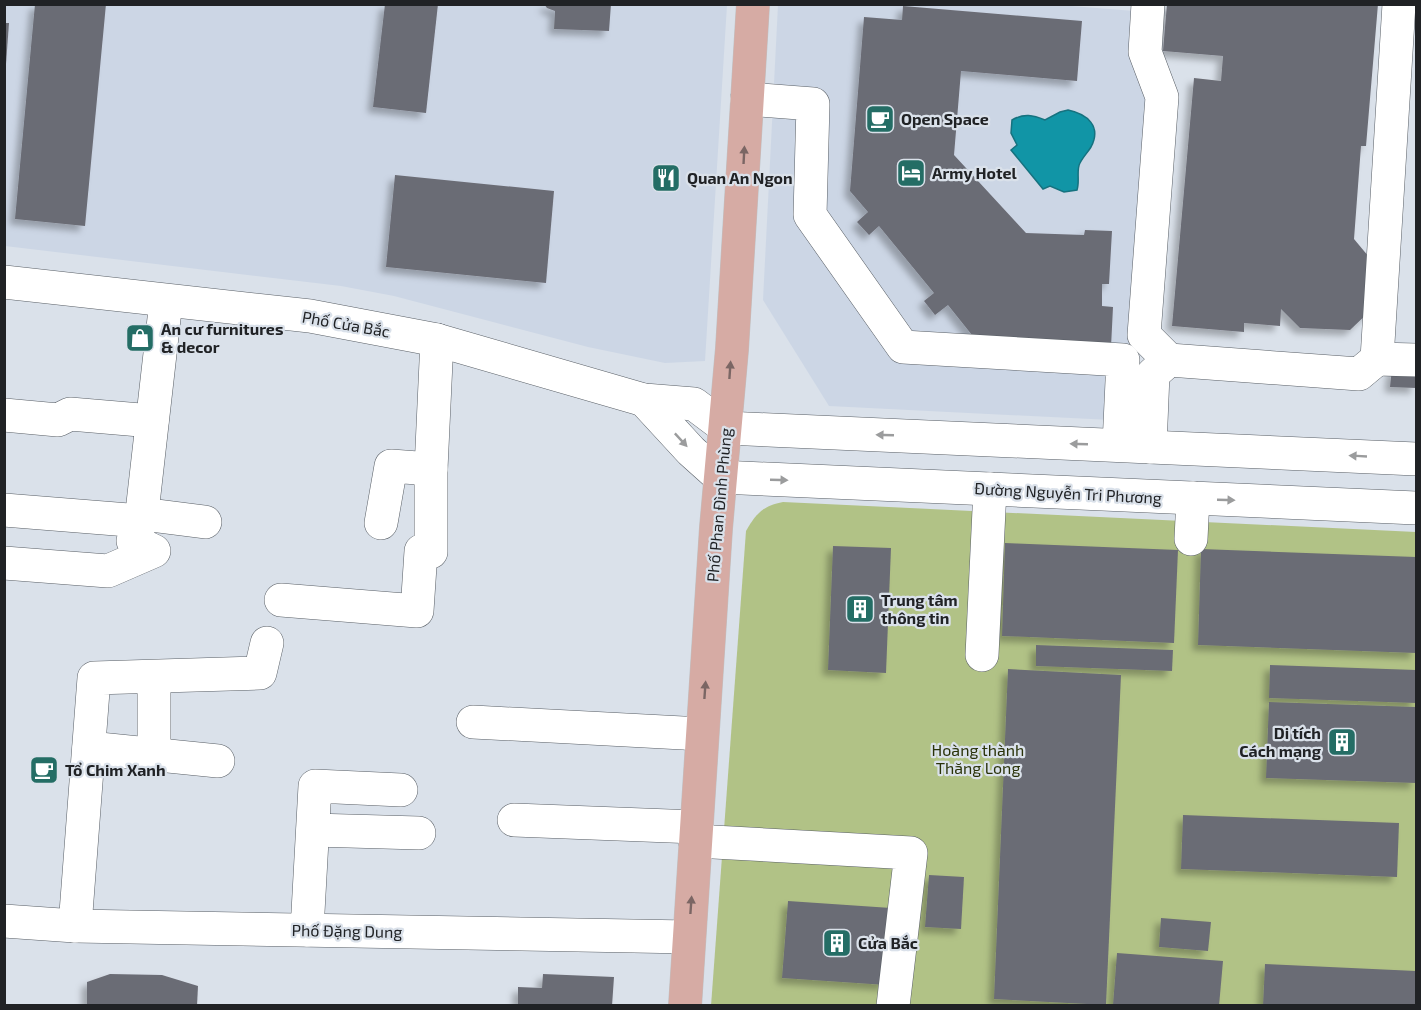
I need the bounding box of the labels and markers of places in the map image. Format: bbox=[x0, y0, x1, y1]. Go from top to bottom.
cafe icon: Open Space bbox=[864, 103, 896, 135]
place label: Open Space bbox=[901, 109, 989, 128]
hotel icon: Army Hotel bbox=[895, 157, 927, 189]
restaurant icon: Quan An Ngon bbox=[650, 162, 682, 194]
place label: Army Hotel bbox=[932, 163, 1018, 183]
place label: Quan An Ngon bbox=[687, 168, 793, 188]
place label: An cư furnitures & decor bbox=[161, 319, 283, 356]
shop icon: An cư furnitures & decor bbox=[124, 322, 156, 354]
place label: Trung tâm thông tin bbox=[881, 590, 958, 627]
building icon: Trung tâm thông tin bbox=[844, 593, 876, 625]
place label: Di tích Cách mạng bbox=[1239, 723, 1322, 760]
building icon: Di tích Cách mạng bbox=[1326, 726, 1358, 758]
cafe icon: Tổ Chim Xanh bbox=[28, 754, 60, 786]
place label: Tổ Chim Xanh bbox=[65, 760, 166, 779]
building icon: Cửa Bắc bbox=[821, 927, 853, 959]
place label: Cửa Bắc bbox=[858, 933, 918, 952]

